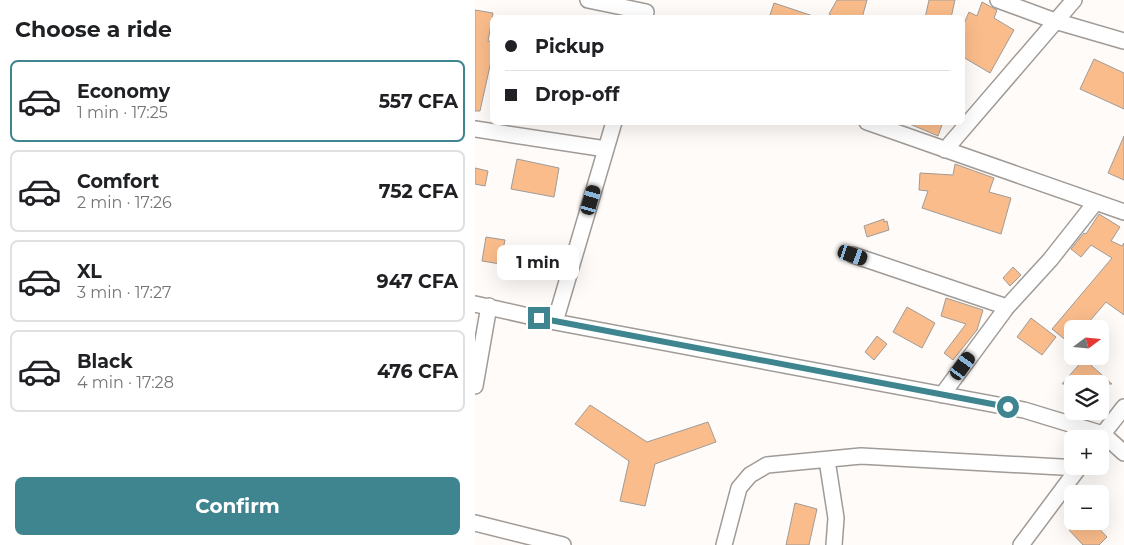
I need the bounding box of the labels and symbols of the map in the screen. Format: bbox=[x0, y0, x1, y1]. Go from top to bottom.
car bbox=[579, 184, 602, 216]
car bbox=[836, 243, 869, 267]
callout: 1 min bbox=[498, 246, 580, 280]
route end bbox=[528, 307, 550, 329]
north arrow bbox=[1064, 320, 1109, 365]
car bbox=[948, 349, 977, 383]
route start bbox=[997, 396, 1019, 418]

